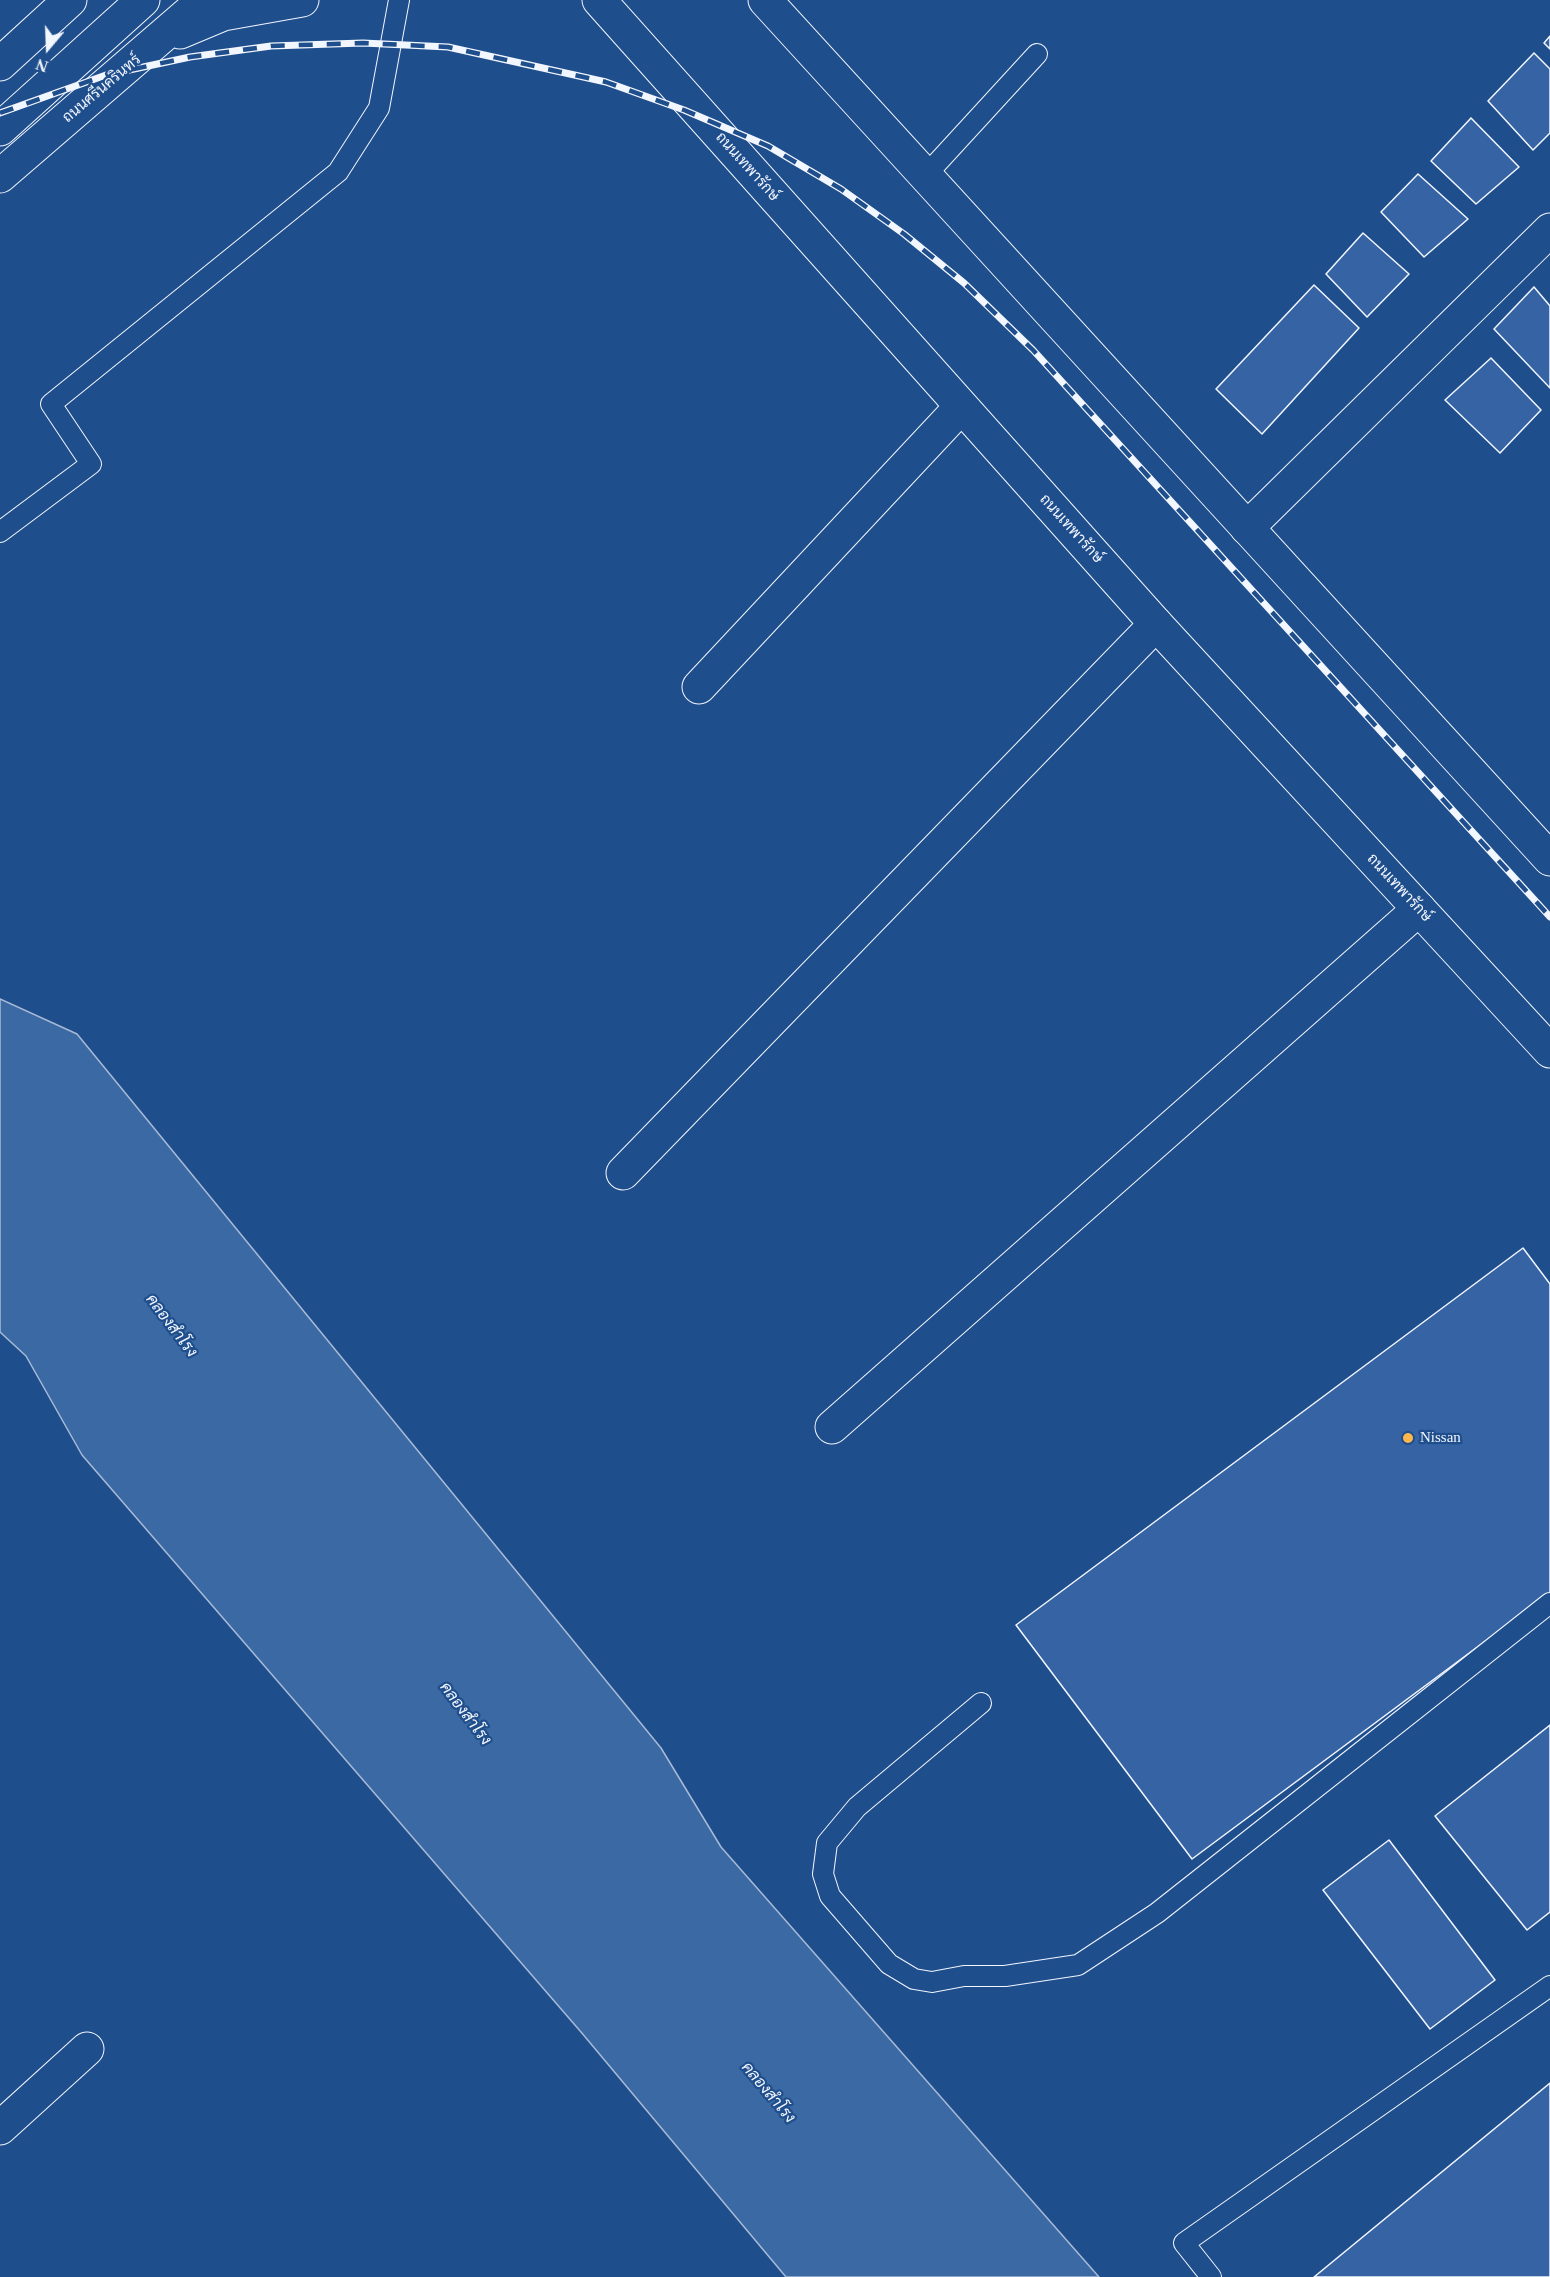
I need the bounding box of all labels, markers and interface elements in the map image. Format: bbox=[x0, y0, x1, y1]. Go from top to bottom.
north arrow bbox=[18, 18, 78, 78]
street label: ถนนศรีนครินทร์ bbox=[59, 51, 145, 127]
text: N bbox=[34, 56, 50, 75]
street label: ถนนเทพารักษ์ bbox=[711, 129, 783, 205]
street label: ถนนเทพารักษ์ bbox=[1035, 491, 1107, 567]
street label: ถนนเทพารักษ์ bbox=[1363, 850, 1435, 926]
water label: คลองสำโรง bbox=[141, 1291, 201, 1361]
place label: Nissan bbox=[1420, 1429, 1461, 1447]
marker: Nissan bbox=[1401, 1431, 1415, 1445]
water label: คลองสำโรง bbox=[435, 1679, 495, 1749]
water label: คลองสำโรง bbox=[737, 2059, 799, 2127]

